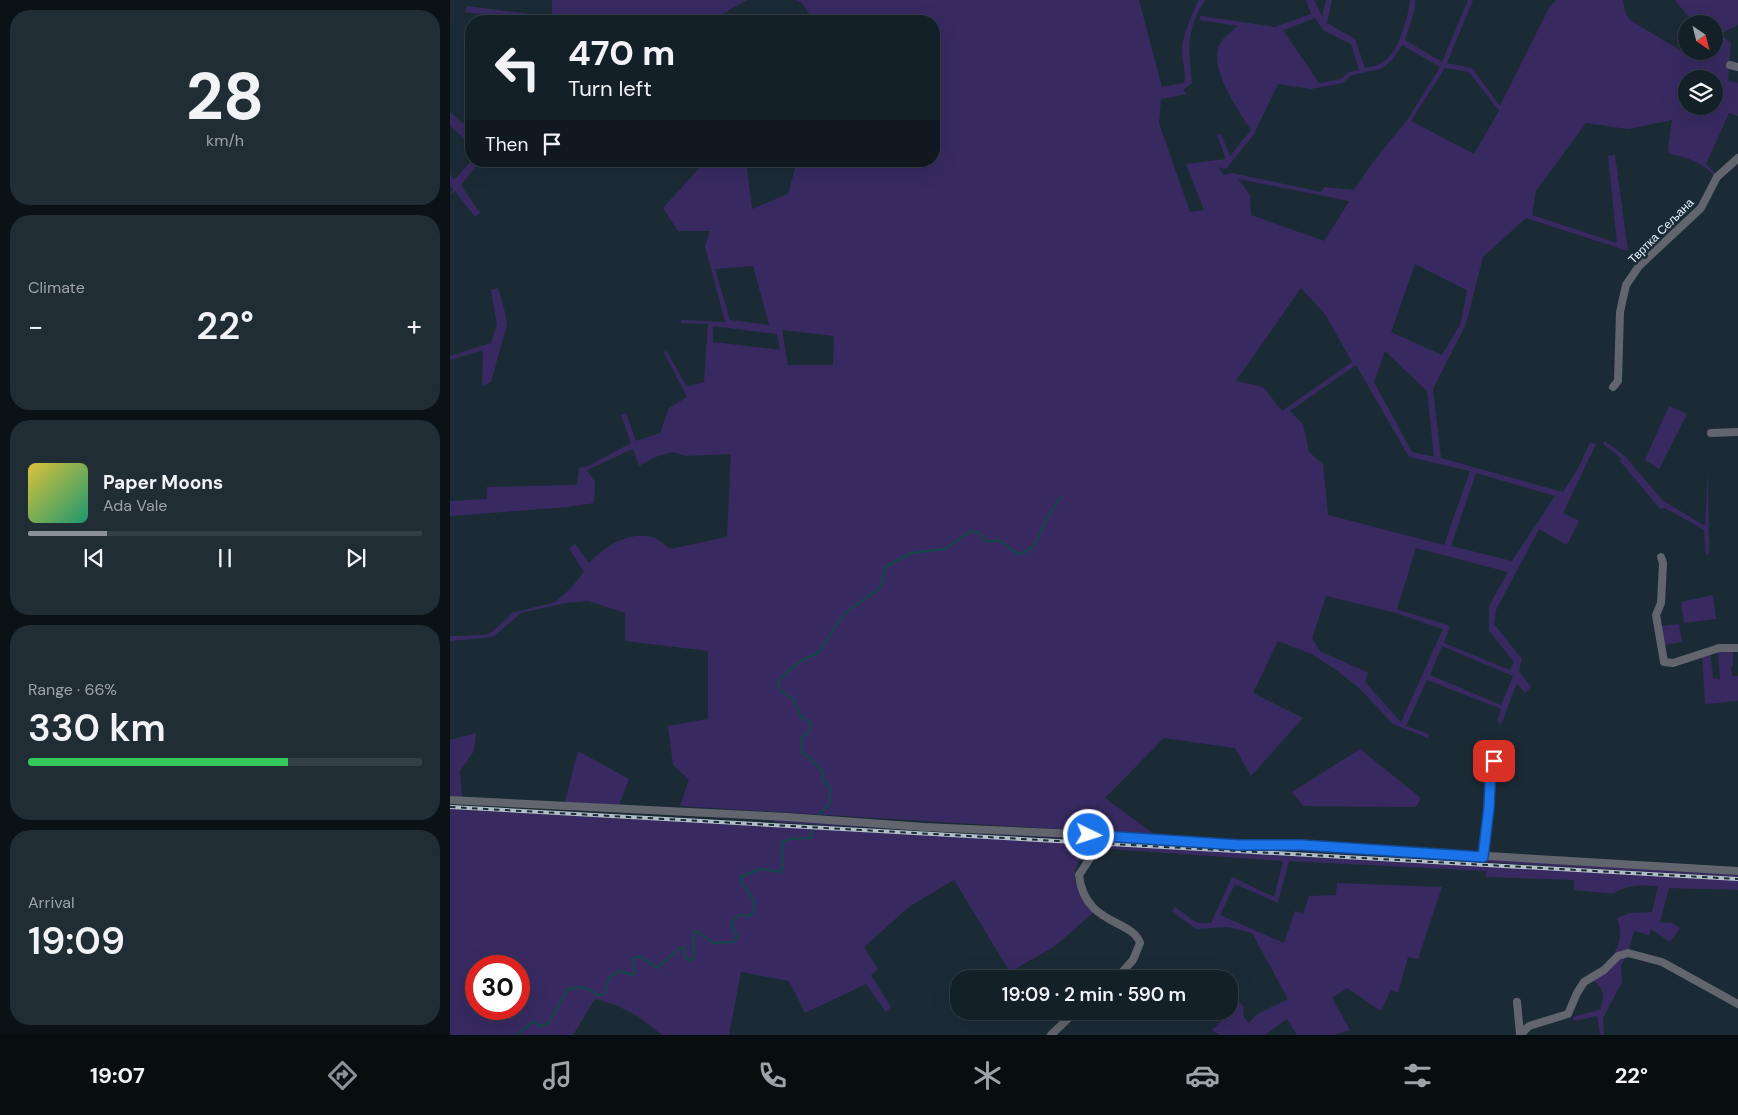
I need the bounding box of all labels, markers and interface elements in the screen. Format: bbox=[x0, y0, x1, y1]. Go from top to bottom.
north arrow bbox=[1678, 15, 1722, 60]
map controls bbox=[1678, 15, 1723, 115]
text: 470 m bbox=[568, 30, 675, 76]
icon: left bbox=[485, 35, 550, 100]
text: 28 bbox=[186, 55, 264, 139]
button: layers bbox=[1678, 70, 1723, 115]
text: Turn left bbox=[568, 74, 652, 103]
text: km/h bbox=[206, 130, 244, 151]
icon: arrive bbox=[538, 130, 566, 158]
text: Then bbox=[485, 132, 528, 157]
street label: Твртка Сељана bbox=[1625, 194, 1698, 267]
text: Climate bbox=[28, 277, 85, 298]
text: 22° bbox=[196, 301, 254, 351]
text: − bbox=[28, 308, 43, 345]
text: + bbox=[407, 308, 422, 345]
text: Paper Moons bbox=[103, 470, 223, 495]
text: Ada Vale bbox=[103, 495, 167, 516]
icon: previous bbox=[80, 544, 108, 572]
icon: pause bbox=[211, 544, 239, 572]
icon: next bbox=[342, 544, 370, 572]
text: Range · 66% bbox=[28, 679, 117, 700]
text: 330 km bbox=[28, 703, 166, 753]
pin bbox=[1473, 740, 1515, 782]
icon: arrive bbox=[1480, 747, 1508, 775]
position arrow bbox=[1062, 808, 1114, 860]
text: Arrival bbox=[28, 892, 75, 913]
text: 19:09 bbox=[28, 916, 125, 966]
speed limit sign: 30 bbox=[465, 955, 530, 1020]
text: 19:09 · 2 min · 590 m bbox=[1002, 982, 1186, 1007]
icon: directions bbox=[325, 1058, 360, 1093]
icon: music bbox=[540, 1058, 575, 1093]
icon: phone bbox=[755, 1058, 790, 1093]
icon: climate bbox=[970, 1058, 1005, 1093]
icon: car bbox=[1185, 1058, 1220, 1093]
icon: filters bbox=[1400, 1058, 1435, 1093]
text: 19:07 bbox=[90, 1061, 145, 1090]
text: 22° bbox=[1615, 1061, 1648, 1090]

